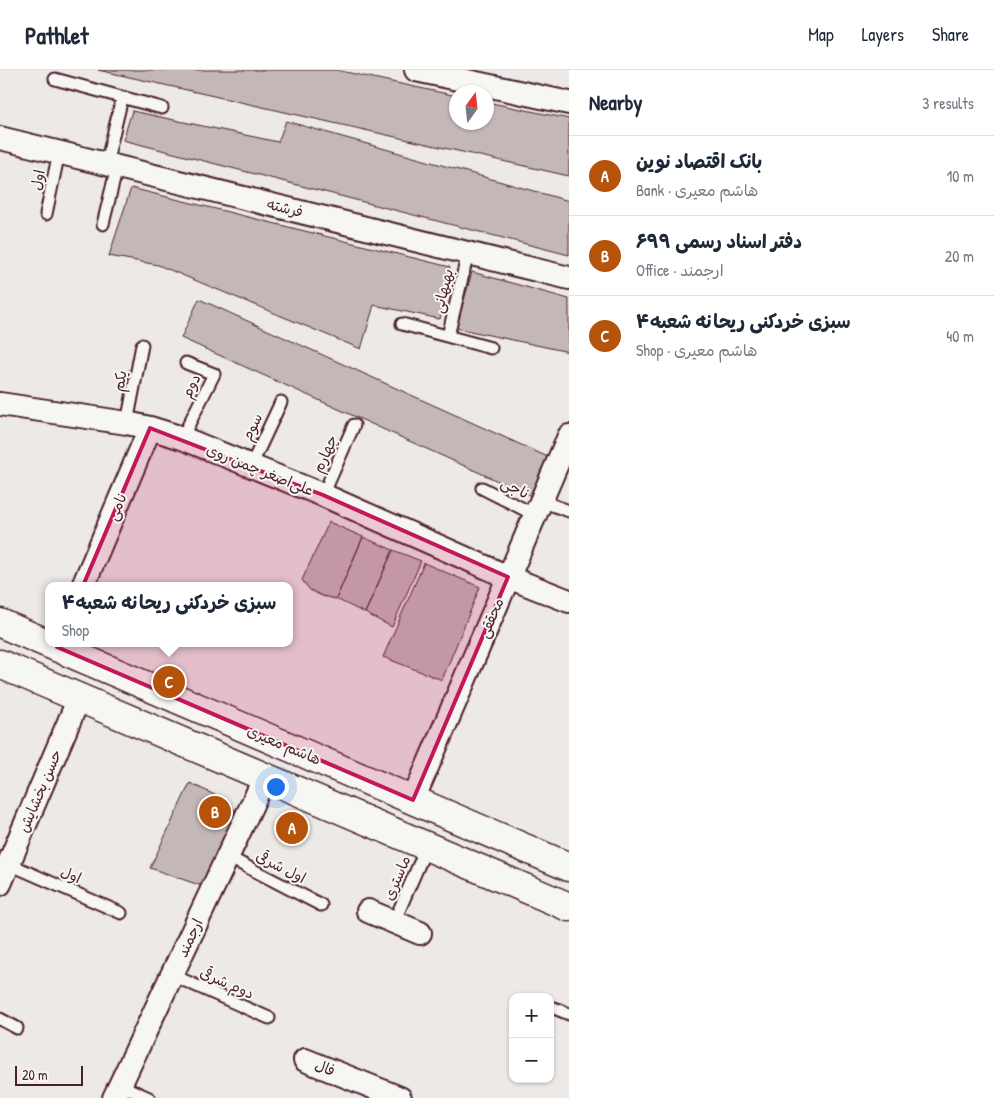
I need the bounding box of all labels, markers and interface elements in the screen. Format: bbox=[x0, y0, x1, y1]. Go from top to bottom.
text: Pathlet bbox=[25, 19, 88, 51]
text: Map bbox=[808, 22, 834, 47]
text: Layers bbox=[862, 22, 904, 47]
text: Share bbox=[932, 22, 969, 47]
north arrow bbox=[449, 85, 494, 130]
text: Nearby bbox=[589, 88, 642, 117]
text: 3 results bbox=[922, 92, 974, 114]
text: بانک اقتصاد نوین bbox=[636, 148, 762, 174]
text: A bbox=[601, 165, 609, 187]
text: 10 m bbox=[946, 165, 974, 187]
street label: اول bbox=[25, 168, 50, 192]
text: Bank · هاشم معیری bbox=[636, 179, 758, 201]
street label: فرشته bbox=[265, 193, 305, 222]
text: دفتر اسناد رسمی ۶۹۹ bbox=[636, 228, 802, 254]
text: B bbox=[601, 245, 609, 267]
text: 20 m bbox=[945, 245, 974, 267]
text: Office · ارجمند bbox=[636, 259, 724, 281]
street label: بهبهانی bbox=[427, 266, 458, 315]
text: سبزی خردکنی ریحانه شعبه۴ bbox=[636, 308, 851, 334]
text: C bbox=[601, 325, 609, 347]
text: 40 m bbox=[946, 325, 974, 347]
text: Shop · هاشم معیری bbox=[636, 339, 757, 361]
street label: یکم bbox=[107, 368, 134, 394]
street label: دوم bbox=[176, 370, 207, 402]
street label: سوم bbox=[236, 409, 269, 445]
street label: چهارم bbox=[307, 431, 343, 477]
street label: علی‌اصغر چمن روی bbox=[203, 438, 317, 501]
street label: ناجی bbox=[497, 472, 533, 504]
street label: نامی bbox=[101, 490, 132, 524]
popup bbox=[45, 582, 293, 647]
text: سبزی خردکنی ریحانه شعبه۴ bbox=[62, 589, 276, 615]
street label: محققی bbox=[473, 594, 508, 641]
text: Shop bbox=[62, 619, 89, 641]
pin: C bbox=[153, 663, 185, 701]
street label: هاشم معیری bbox=[243, 720, 324, 771]
street label: حسن بخشایش bbox=[13, 746, 66, 836]
your location bbox=[263, 774, 289, 800]
pin: B bbox=[199, 793, 231, 831]
pin: A bbox=[276, 809, 308, 847]
street label: اول شرقی bbox=[253, 845, 310, 888]
street label: ماستری bbox=[378, 852, 415, 903]
street label: اول bbox=[57, 861, 85, 888]
street label: ارجمند bbox=[171, 915, 208, 961]
street label: دوم شرقی bbox=[196, 961, 258, 1006]
map controls bbox=[509, 993, 554, 1083]
button: + bbox=[509, 993, 554, 1038]
button: − bbox=[509, 1038, 554, 1083]
street label: فال bbox=[312, 1054, 339, 1081]
scale bar bbox=[15, 1063, 82, 1086]
text: 20 m bbox=[22, 1065, 48, 1084]

